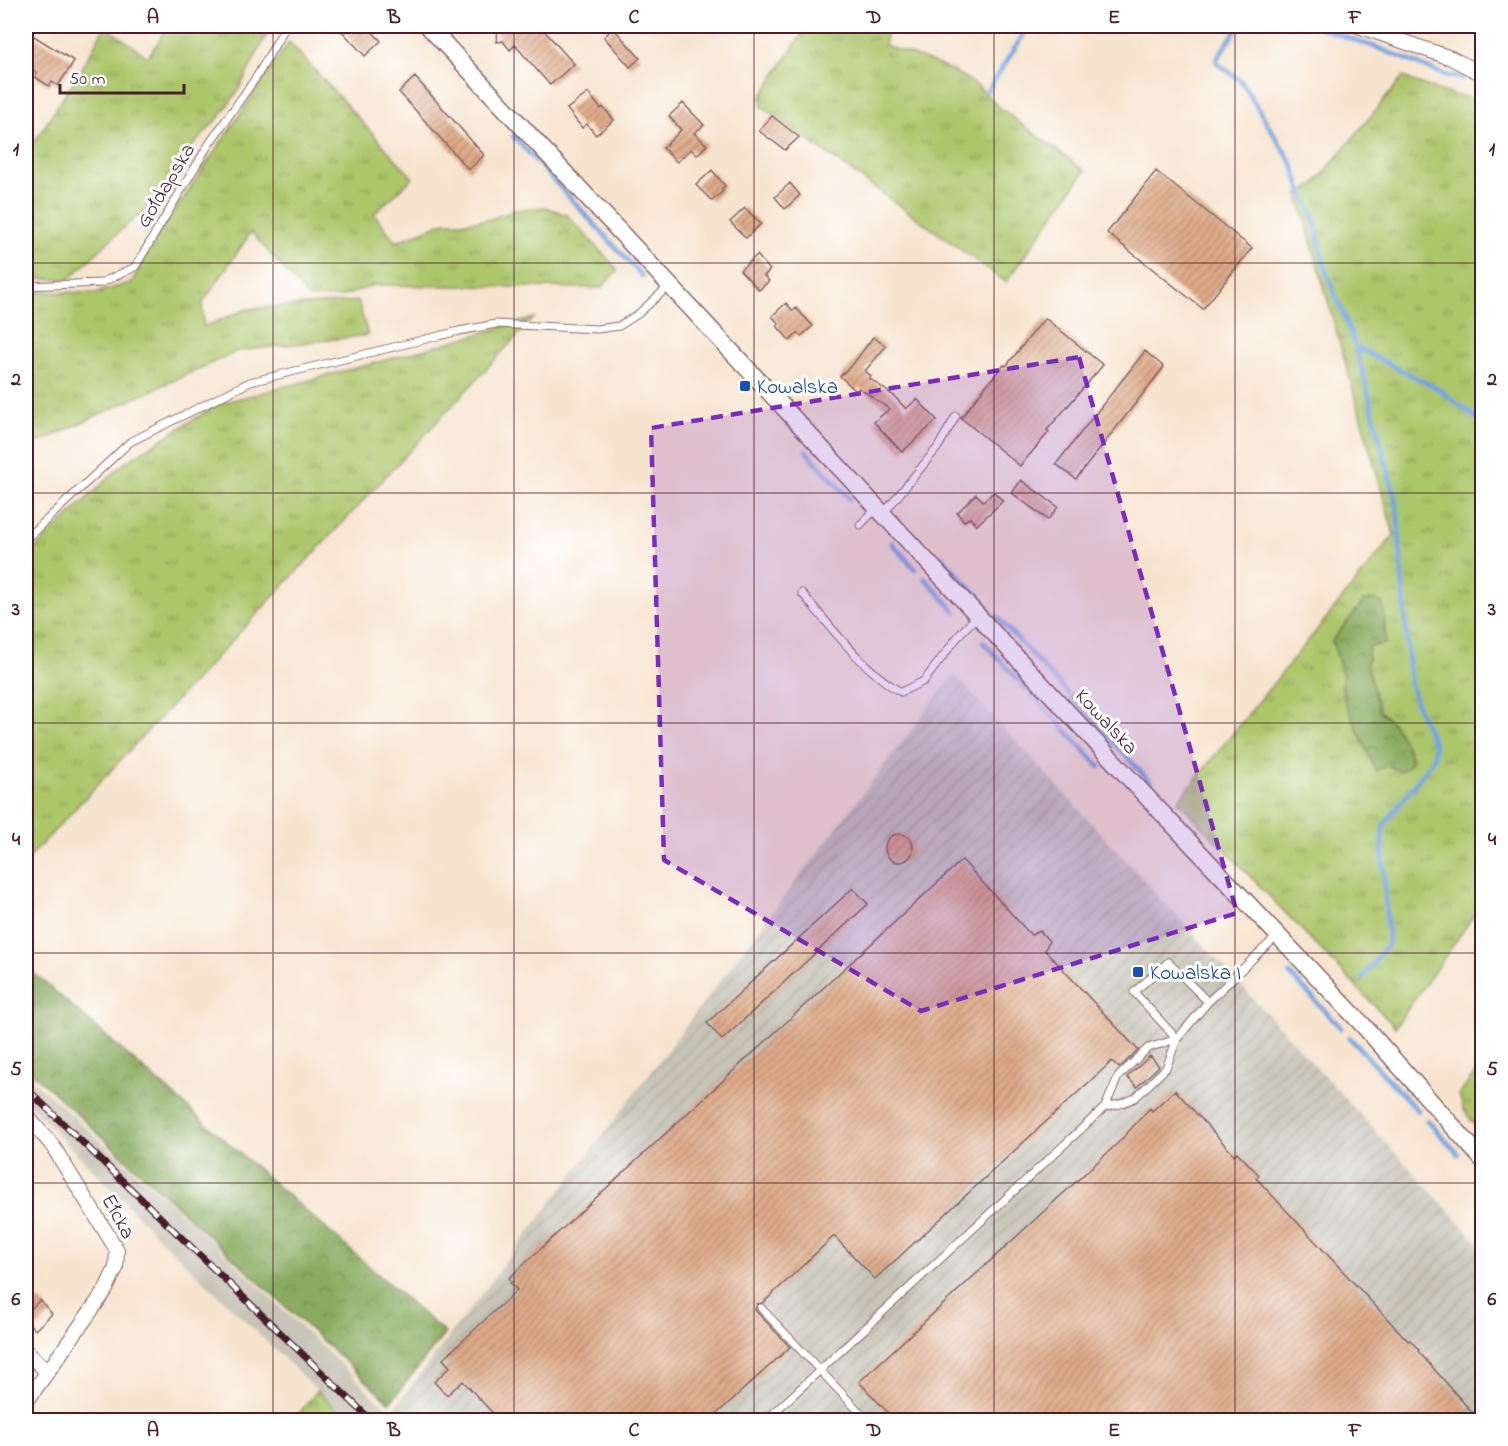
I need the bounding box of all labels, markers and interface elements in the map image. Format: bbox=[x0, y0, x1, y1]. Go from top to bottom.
text: A bbox=[147, 4, 159, 33]
text: B bbox=[386, 4, 401, 33]
text: C bbox=[629, 4, 640, 33]
text: D bbox=[866, 4, 881, 33]
text: E bbox=[1108, 4, 1120, 33]
text: F bbox=[1348, 4, 1362, 33]
scale bar bbox=[60, 57, 184, 95]
text: 50 m bbox=[69, 67, 106, 93]
text: 1 bbox=[13, 136, 20, 165]
text: 1 bbox=[1489, 136, 1496, 165]
street label: Gołdapska bbox=[130, 138, 204, 234]
text: 2 bbox=[10, 366, 21, 395]
text: 2 bbox=[1486, 366, 1497, 395]
place label: Kowalska bbox=[757, 373, 838, 403]
marker: Kowalska bbox=[738, 379, 752, 393]
text: 3 bbox=[11, 596, 20, 625]
text: 3 bbox=[1487, 596, 1496, 625]
street label: Kowalska bbox=[1067, 683, 1144, 762]
text: 4 bbox=[12, 826, 21, 855]
text: 4 bbox=[1488, 826, 1497, 855]
place label: Kowalska I bbox=[1150, 959, 1241, 989]
marker: Kowalska I bbox=[1131, 965, 1145, 979]
text: 5 bbox=[10, 1056, 22, 1085]
text: 5 bbox=[1486, 1056, 1498, 1085]
street label: Ełcka bbox=[93, 1189, 142, 1245]
text: 6 bbox=[12, 1286, 21, 1315]
text: 6 bbox=[1488, 1286, 1497, 1315]
text: A bbox=[147, 1417, 159, 1446]
text: B bbox=[386, 1417, 401, 1446]
text: C bbox=[629, 1417, 640, 1446]
text: D bbox=[866, 1417, 881, 1446]
text: E bbox=[1108, 1417, 1120, 1446]
text: F bbox=[1348, 1417, 1362, 1446]

